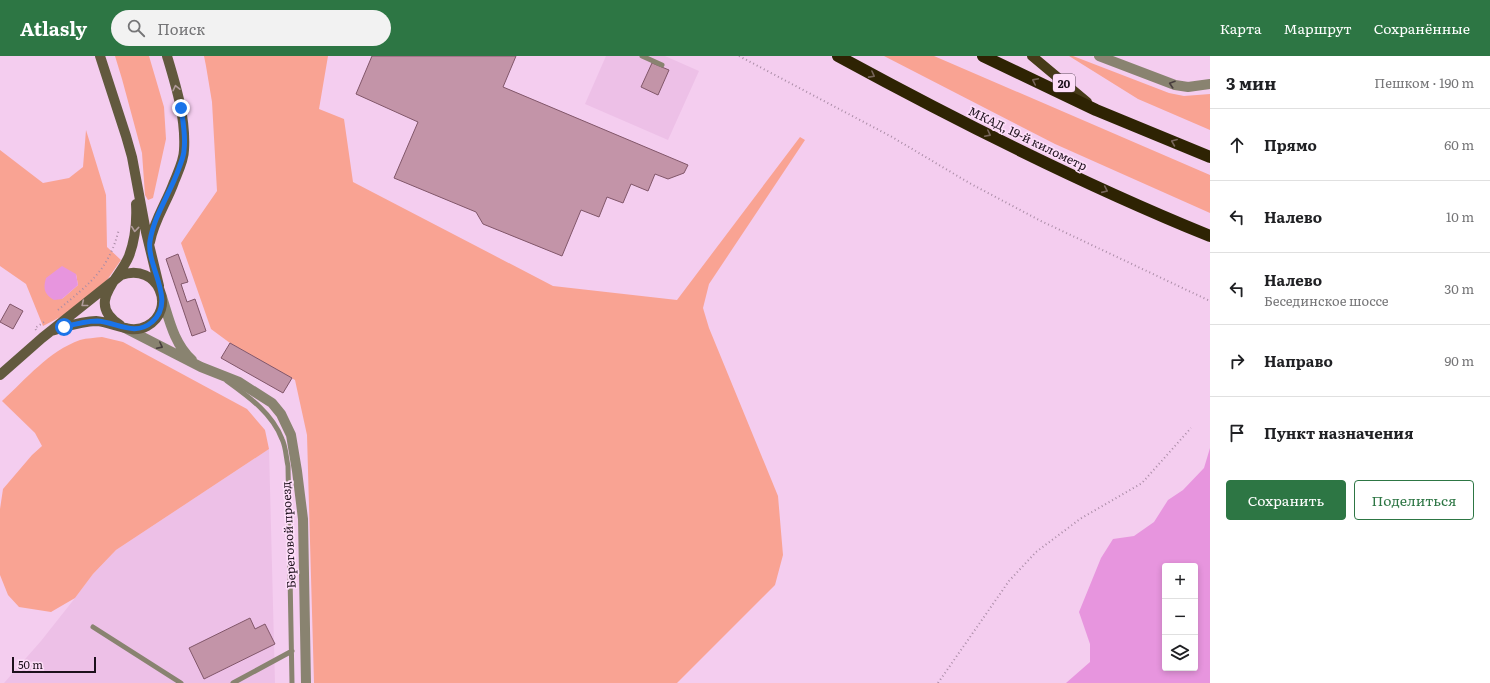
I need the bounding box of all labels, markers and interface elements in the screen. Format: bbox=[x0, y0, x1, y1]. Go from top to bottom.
search box bbox=[111, 10, 391, 46]
text: Atlasly bbox=[20, 14, 87, 42]
icon: search bbox=[125, 17, 147, 39]
text: Поиск bbox=[157, 17, 205, 40]
text: Карта bbox=[1220, 18, 1262, 38]
text: Маршрут bbox=[1284, 18, 1352, 38]
text: Сохранённые bbox=[1374, 18, 1470, 38]
one-way arrow bbox=[868, 70, 875, 77]
text: 3 мин bbox=[1226, 70, 1276, 95]
text: Пешком · 190 m bbox=[1374, 73, 1474, 92]
road number: 20 bbox=[1053, 74, 1075, 92]
one-way arrow bbox=[1032, 78, 1040, 86]
one-way arrow bbox=[1168, 80, 1175, 89]
one-way arrow bbox=[172, 85, 181, 92]
route end bbox=[172, 99, 190, 117]
street label: МКАД, 19-й километр bbox=[966, 101, 1090, 175]
one-way arrow bbox=[983, 129, 991, 137]
text: Прямо bbox=[1264, 133, 1317, 156]
icon: ahead bbox=[1226, 134, 1248, 156]
text: 60 m bbox=[1444, 135, 1474, 154]
one-way arrow bbox=[1170, 138, 1177, 146]
one-way arrow bbox=[1101, 186, 1108, 194]
text: Налево bbox=[1264, 205, 1322, 228]
icon: left bbox=[1226, 206, 1248, 228]
text: 10 m bbox=[1446, 207, 1474, 226]
one-way arrow bbox=[131, 226, 140, 232]
text: Налево bbox=[1264, 268, 1322, 291]
icon: left bbox=[1226, 278, 1248, 300]
text: 30 m bbox=[1444, 279, 1474, 298]
text: Бесединское шоссе bbox=[1264, 291, 1389, 310]
one-way arrow bbox=[82, 300, 89, 307]
route start bbox=[55, 318, 73, 336]
one-way arrow bbox=[156, 342, 163, 349]
text: Направо bbox=[1264, 349, 1333, 372]
icon: right bbox=[1226, 350, 1248, 372]
text: 90 m bbox=[1444, 351, 1474, 370]
text: Пункт назначения bbox=[1264, 421, 1414, 444]
icon: arrive bbox=[1226, 422, 1248, 444]
button: Сохранить bbox=[1226, 480, 1346, 520]
button: Поделиться bbox=[1354, 480, 1474, 520]
street label: Береговой проезд bbox=[276, 481, 300, 589]
map controls bbox=[1162, 563, 1198, 671]
button: + bbox=[1162, 563, 1198, 599]
button: − bbox=[1162, 599, 1198, 635]
button: layers bbox=[1162, 635, 1198, 671]
scale bar bbox=[12, 655, 96, 674]
text: 50 m bbox=[18, 656, 43, 672]

